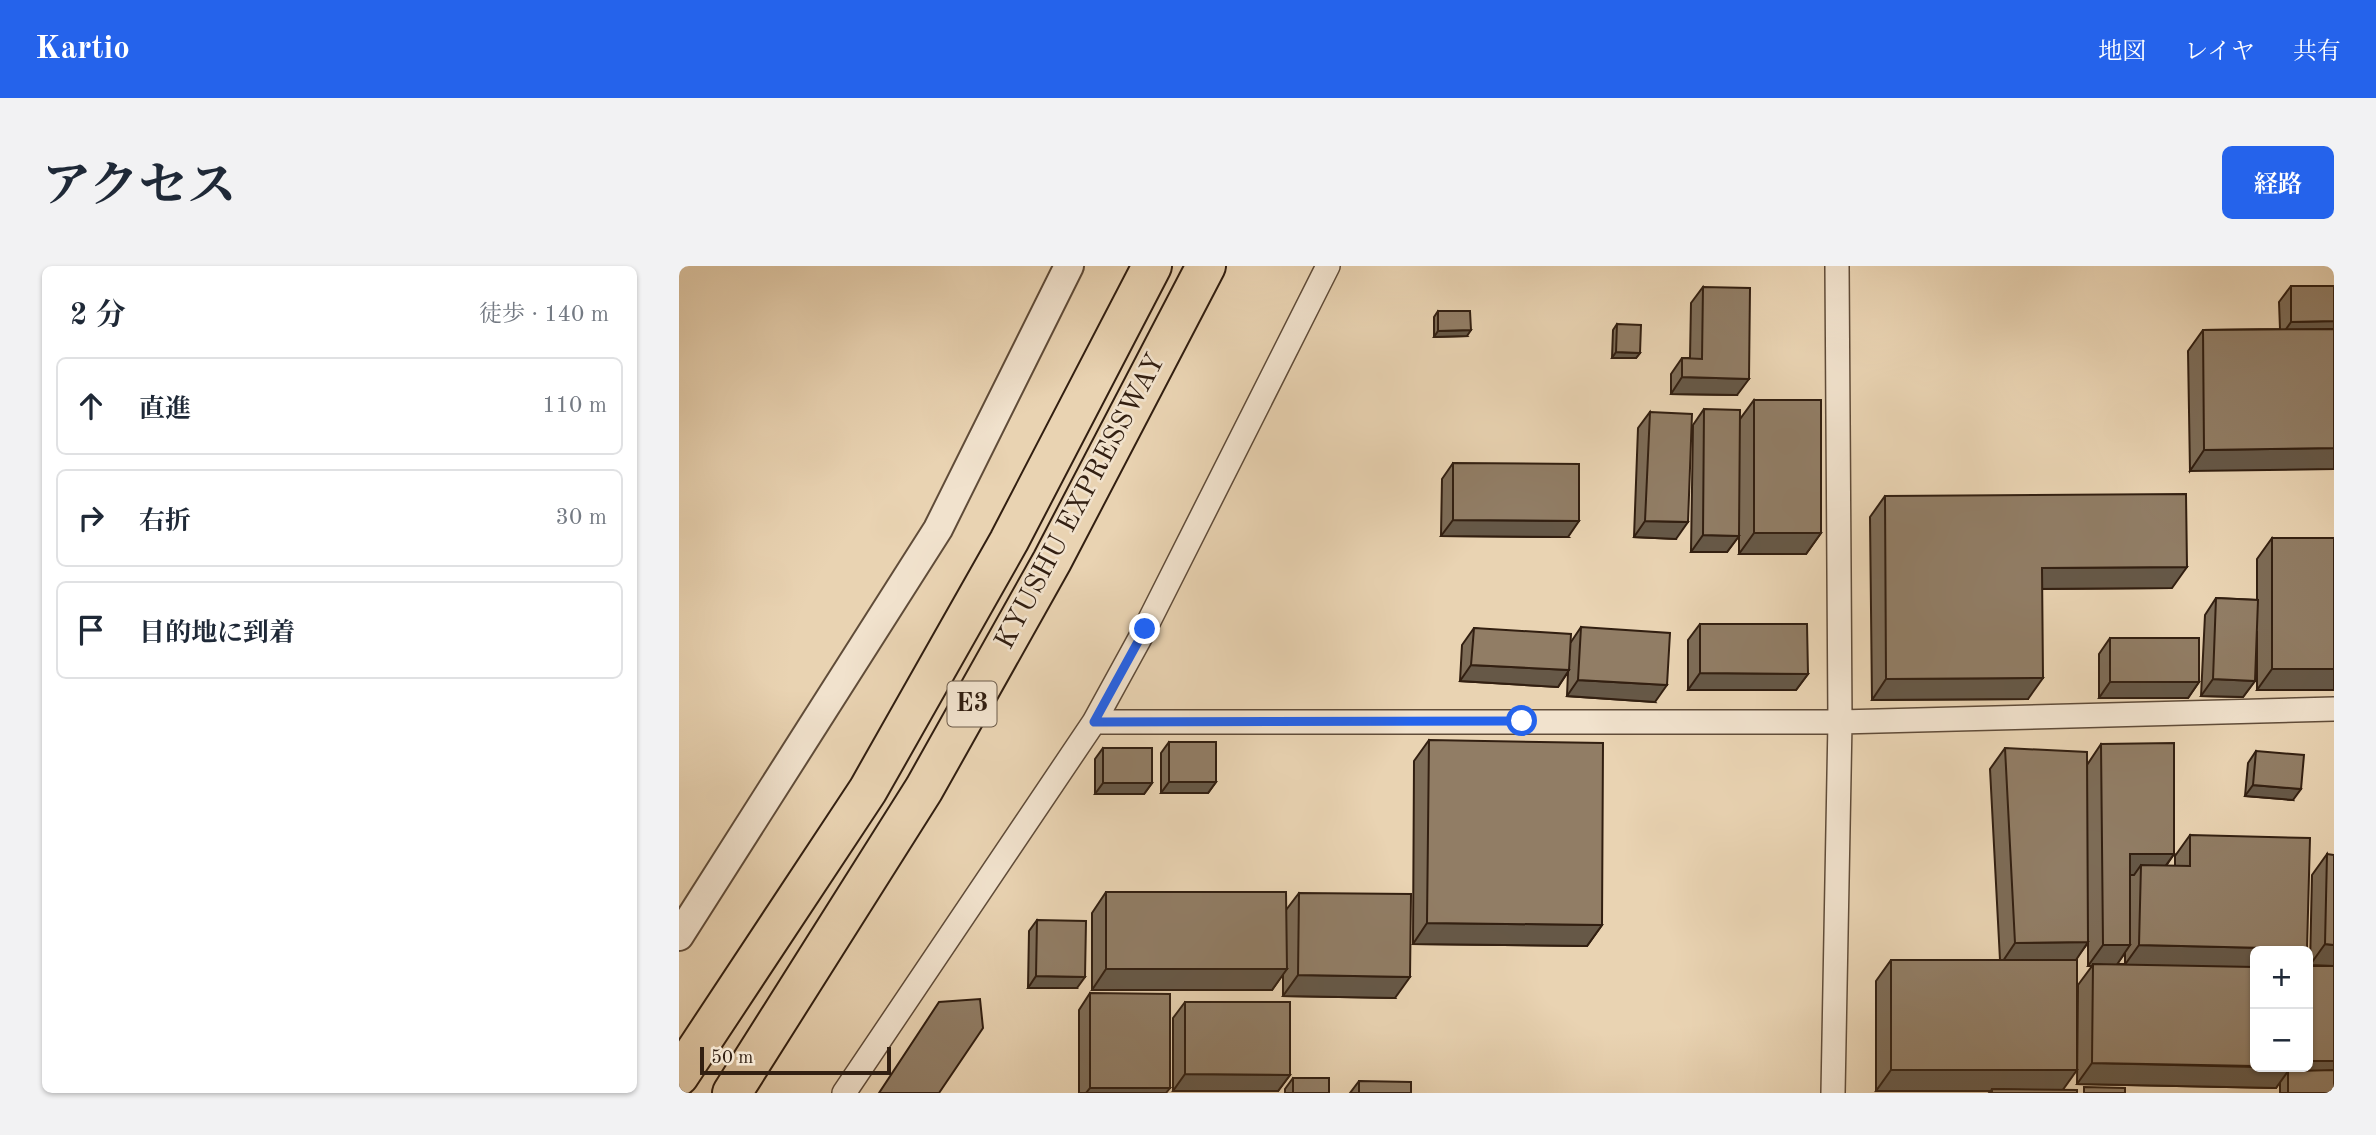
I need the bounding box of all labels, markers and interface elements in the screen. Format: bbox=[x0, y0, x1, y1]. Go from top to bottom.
text: Kartio bbox=[35, 33, 130, 66]
text: 地図 bbox=[2098, 41, 2146, 65]
text: レイヤ bbox=[2184, 41, 2255, 65]
text: 共有 bbox=[2293, 41, 2341, 65]
button: 経路 bbox=[2222, 146, 2334, 219]
text: アクセス bbox=[42, 164, 237, 213]
text: 2 分 bbox=[70, 301, 126, 331]
text: 徒歩 · 140 m bbox=[479, 303, 609, 326]
street label: KYUSHU EXPRESSWAY bbox=[991, 350, 1171, 654]
icon: ahead bbox=[72, 387, 110, 425]
text: 110 m bbox=[542, 394, 607, 417]
text: 直進 bbox=[139, 397, 191, 423]
icon: right bbox=[72, 499, 110, 537]
text: 30 m bbox=[556, 506, 607, 529]
text: 右折 bbox=[139, 509, 191, 535]
icon: arrive bbox=[72, 611, 110, 649]
route end bbox=[1129, 613, 1160, 644]
text: 目的地に到着 bbox=[139, 621, 295, 647]
road number: E3 bbox=[947, 682, 997, 726]
route start bbox=[1506, 705, 1537, 736]
map controls bbox=[2250, 946, 2313, 1072]
button: + bbox=[2250, 946, 2313, 1009]
button: − bbox=[2250, 1009, 2313, 1072]
scale bar bbox=[700, 1044, 891, 1076]
text: 50 m bbox=[711, 1049, 753, 1068]

